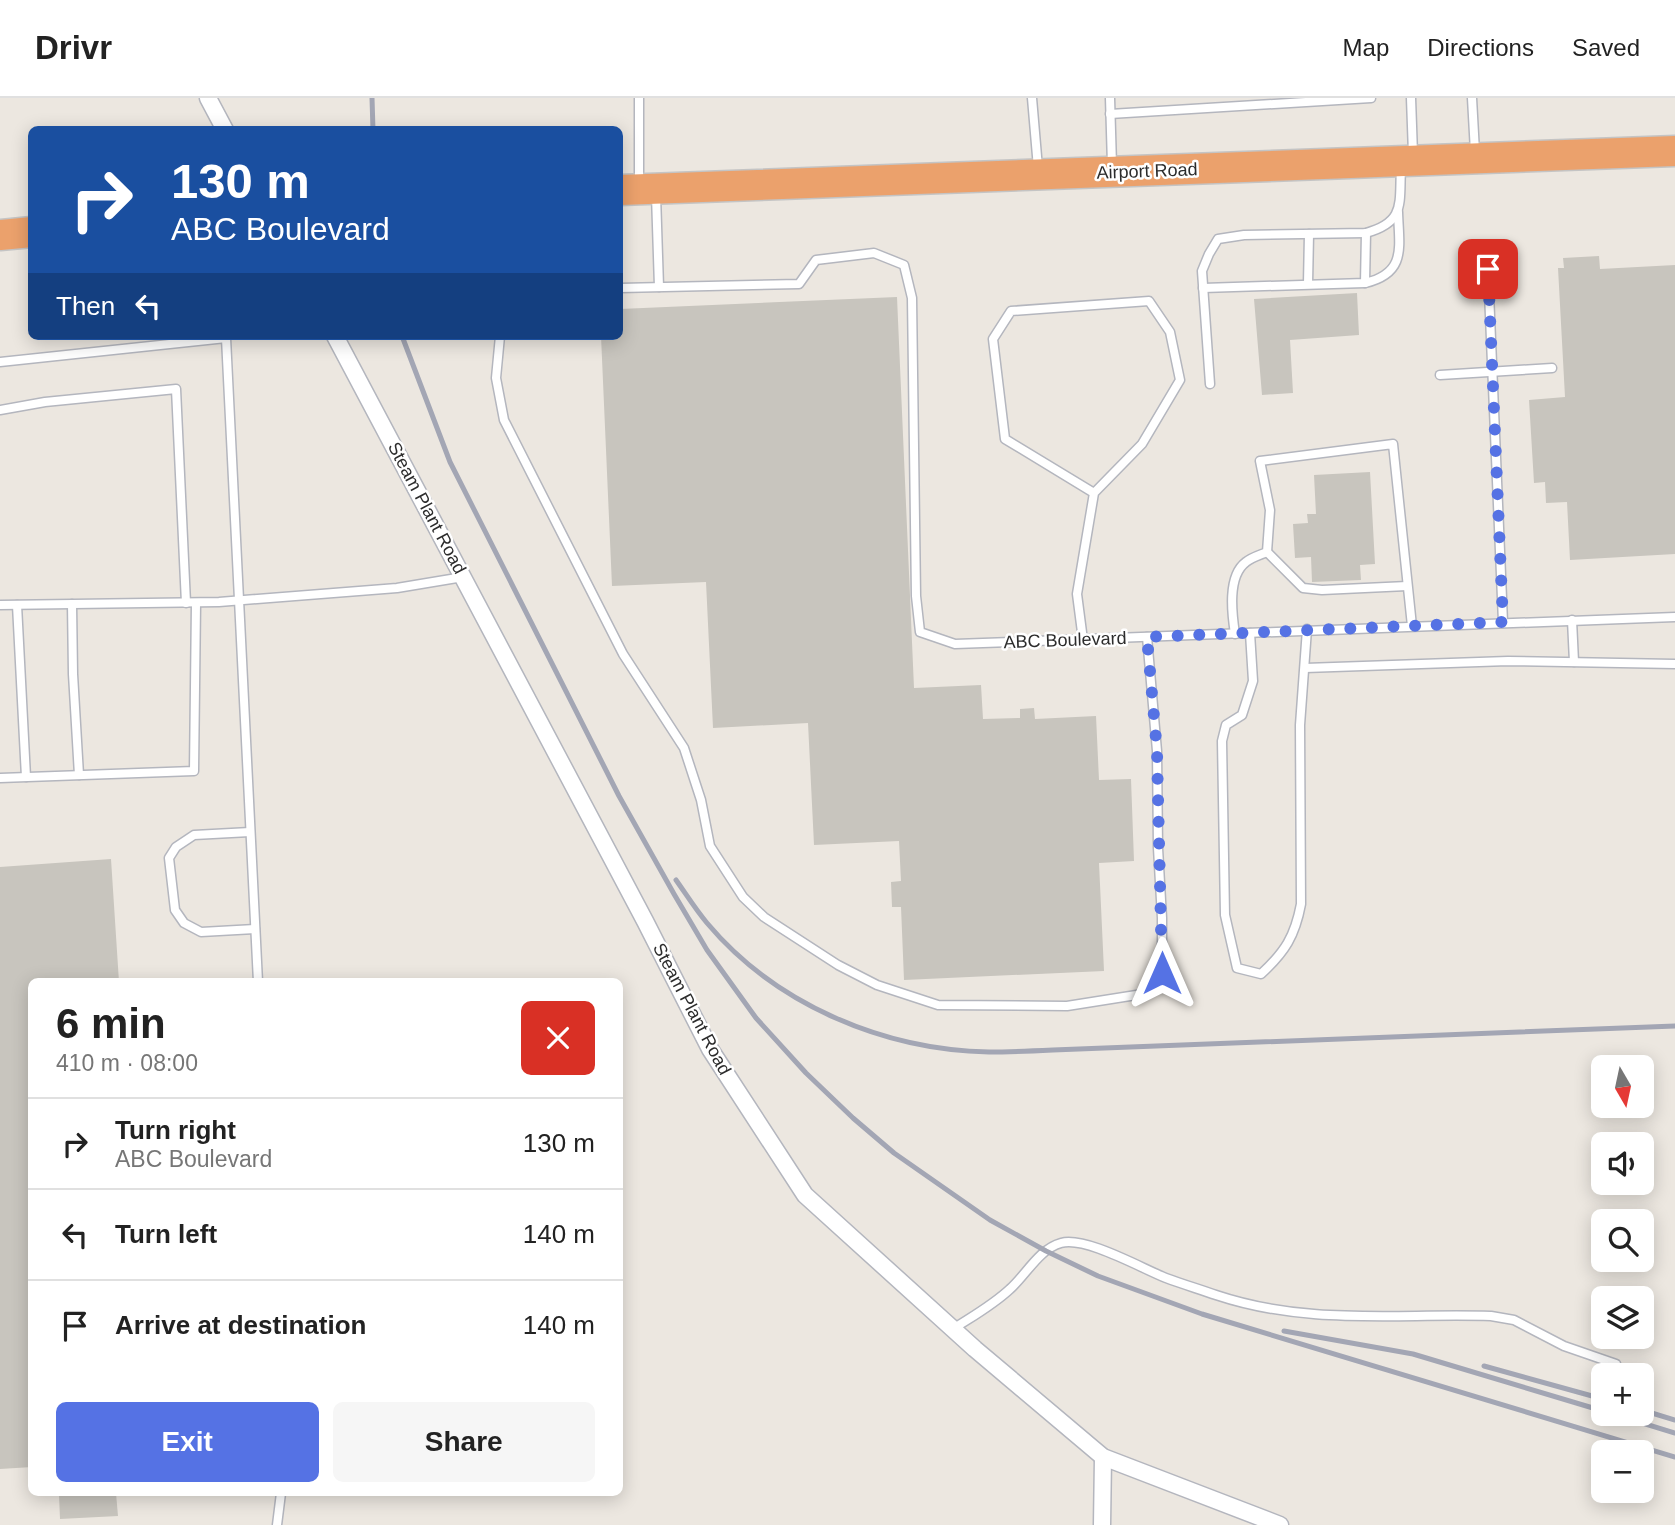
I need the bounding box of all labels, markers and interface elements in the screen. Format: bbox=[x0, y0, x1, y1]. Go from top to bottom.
text: Drivr bbox=[35, 29, 112, 66]
text: Map bbox=[1343, 34, 1389, 61]
text: Directions bbox=[1427, 34, 1534, 61]
text: Saved bbox=[1572, 34, 1640, 61]
icon: right bbox=[56, 154, 147, 245]
text: 130 m bbox=[171, 154, 310, 208]
street label: Airport Road bbox=[1096, 159, 1198, 183]
text: ABC Boulevard bbox=[171, 211, 390, 247]
pin bbox=[1458, 239, 1518, 299]
icon: arrive bbox=[1469, 250, 1507, 288]
icon: left bbox=[129, 287, 167, 325]
text: Then bbox=[56, 291, 115, 321]
street label: Steam Plant Road bbox=[384, 439, 470, 577]
street label: ABC Boulevard bbox=[1003, 628, 1127, 652]
position arrow bbox=[1125, 936, 1199, 1010]
street label: Steam Plant Road bbox=[649, 940, 735, 1078]
text: 6 min bbox=[56, 1000, 166, 1047]
button: close bbox=[521, 1001, 595, 1075]
text: 410 m · 08:00 bbox=[56, 1050, 198, 1076]
north arrow bbox=[1591, 1055, 1654, 1118]
map controls bbox=[1591, 1055, 1654, 1503]
text: Turn right bbox=[115, 1115, 236, 1145]
icon: right bbox=[56, 1125, 94, 1163]
text: 130 m bbox=[523, 1128, 595, 1158]
button: sound bbox=[1591, 1132, 1654, 1195]
text: ABC Boulevard bbox=[115, 1146, 272, 1172]
button: search bbox=[1591, 1209, 1654, 1272]
icon: left bbox=[56, 1216, 94, 1254]
text: Turn left bbox=[115, 1219, 217, 1249]
text: 140 m bbox=[523, 1219, 595, 1249]
button: layers bbox=[1591, 1286, 1654, 1349]
icon: arrive bbox=[56, 1307, 94, 1345]
text: Arrive at destination bbox=[115, 1310, 366, 1340]
text: 140 m bbox=[523, 1310, 595, 1340]
button: + bbox=[1591, 1363, 1654, 1426]
button: Exit bbox=[56, 1402, 319, 1482]
button: Share bbox=[333, 1402, 595, 1482]
button: − bbox=[1591, 1440, 1654, 1503]

